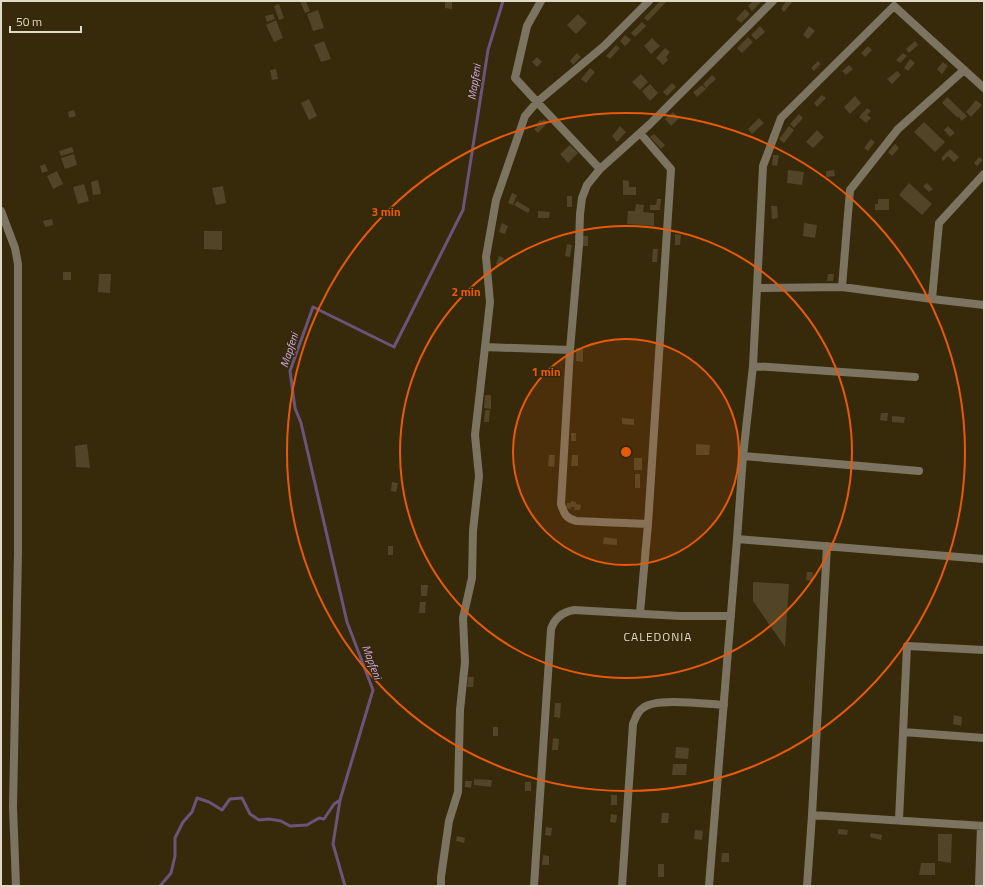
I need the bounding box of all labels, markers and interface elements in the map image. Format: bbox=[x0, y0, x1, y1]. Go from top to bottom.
scale bar bbox=[10, 8, 81, 34]
text: 50 m bbox=[16, 12, 42, 31]
water label: Mapfeni bbox=[463, 61, 485, 101]
text: 3 min bbox=[371, 202, 401, 221]
text: 2 min bbox=[451, 282, 481, 301]
water label: Mapfeni bbox=[276, 329, 303, 369]
text: 1 min bbox=[531, 362, 561, 381]
centre of rings bbox=[619, 445, 633, 459]
district label: CALEDONIA bbox=[624, 627, 692, 646]
water label: Mapfeni bbox=[358, 642, 386, 683]

